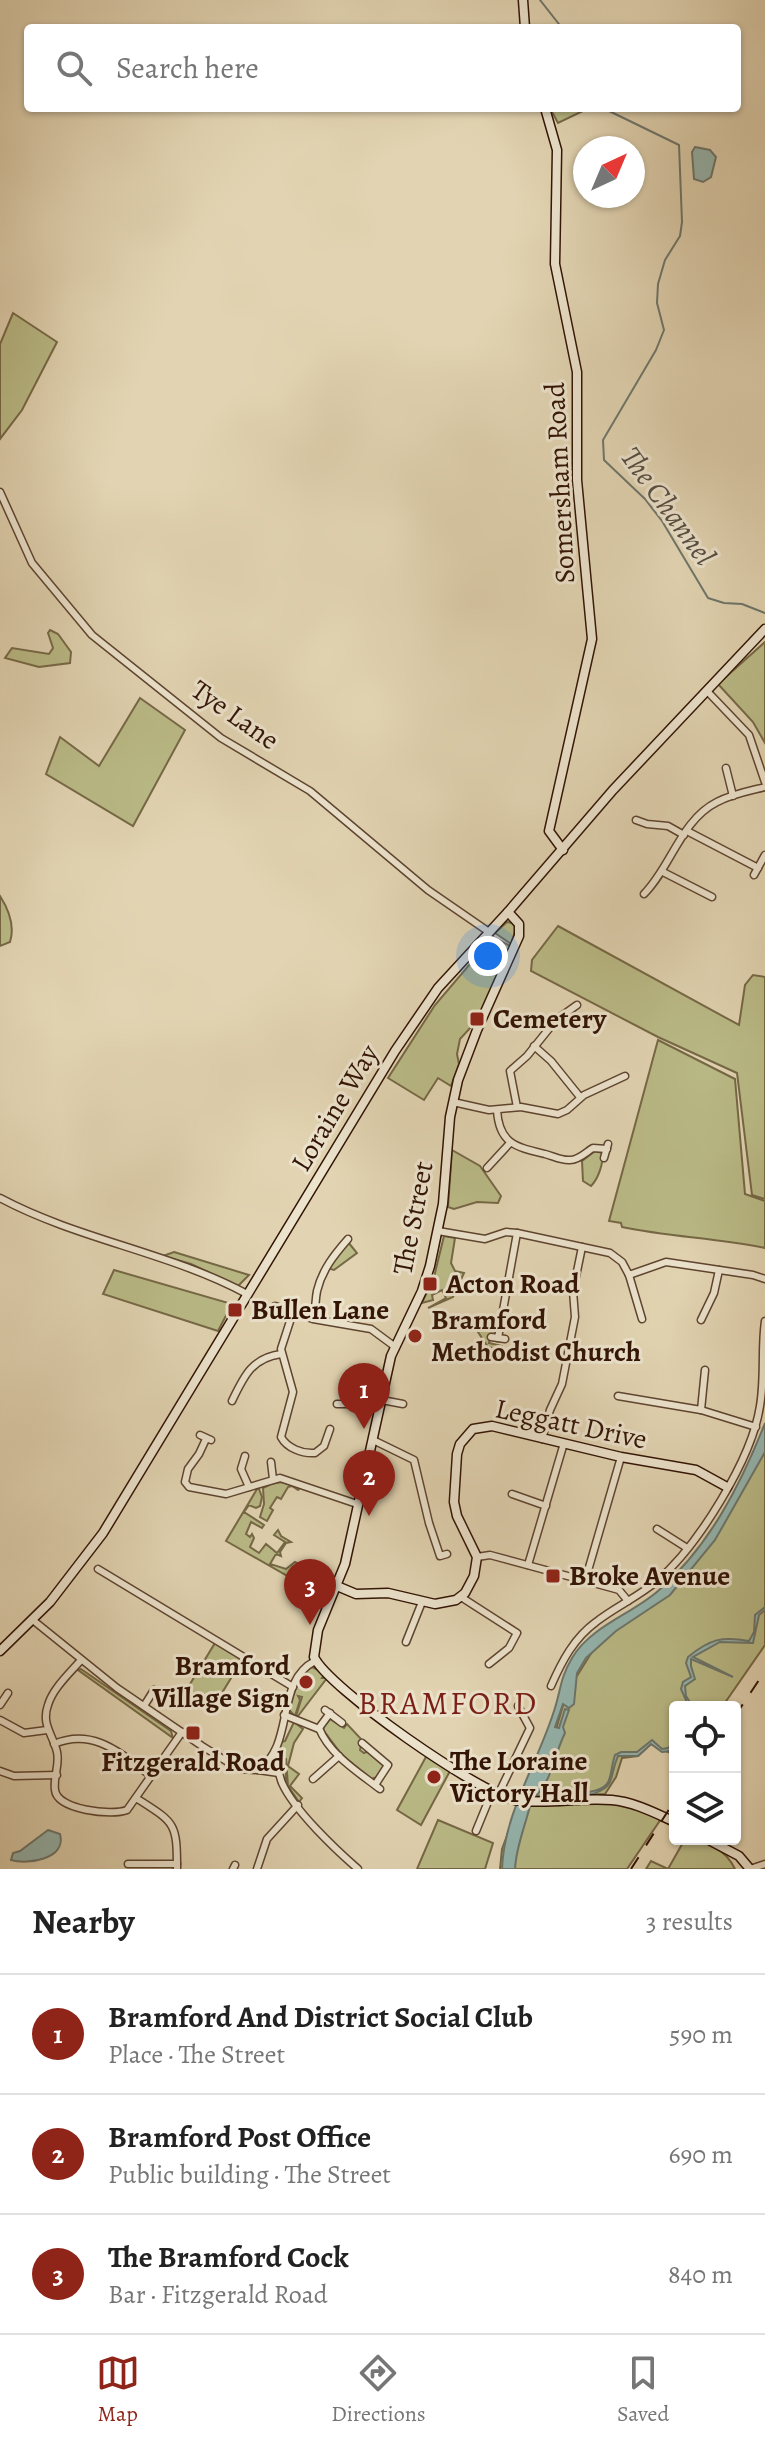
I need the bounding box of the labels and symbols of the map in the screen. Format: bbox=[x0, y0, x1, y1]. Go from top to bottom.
north arrow bbox=[573, 136, 645, 208]
street label: Somersham Road bbox=[536, 381, 584, 584]
water label: The Channel bbox=[611, 439, 725, 574]
street label: Tye Lane bbox=[183, 671, 287, 759]
your location bbox=[468, 936, 508, 976]
place label: Cemetery bbox=[493, 1000, 607, 1038]
marker: Cemetery bbox=[468, 1010, 486, 1028]
street label: Loraine Way bbox=[282, 1037, 388, 1179]
street label: The Street bbox=[383, 1158, 443, 1278]
place label: Acton Road bbox=[445, 1265, 580, 1303]
marker: Acton Road bbox=[421, 1275, 439, 1293]
place label: Bullen Lane bbox=[251, 1291, 389, 1329]
marker: Bullen Lane bbox=[226, 1301, 244, 1319]
place label: Bramford Methodist Church bbox=[431, 1301, 641, 1371]
marker: Bramford Methodist Church bbox=[406, 1327, 424, 1345]
pin: 1 bbox=[338, 1363, 390, 1429]
street label: Leggatt Drive bbox=[492, 1389, 650, 1459]
pin: 2 bbox=[343, 1450, 395, 1516]
place label: Broke Avenue bbox=[569, 1557, 730, 1595]
pin: 3 bbox=[284, 1559, 336, 1625]
marker: Broke Avenue bbox=[544, 1567, 562, 1585]
place label: Bramford Village Sign bbox=[152, 1647, 291, 1717]
marker: Bramford Village Sign bbox=[297, 1673, 315, 1691]
district label: BRAMFORD bbox=[358, 1681, 538, 1725]
marker: Fitzgerald Road bbox=[184, 1724, 202, 1742]
place label: The Loraine Victory Hall bbox=[449, 1742, 589, 1812]
place label: Fitzgerald Road bbox=[101, 1743, 286, 1781]
marker: The Loraine Victory Hall bbox=[425, 1768, 443, 1786]

